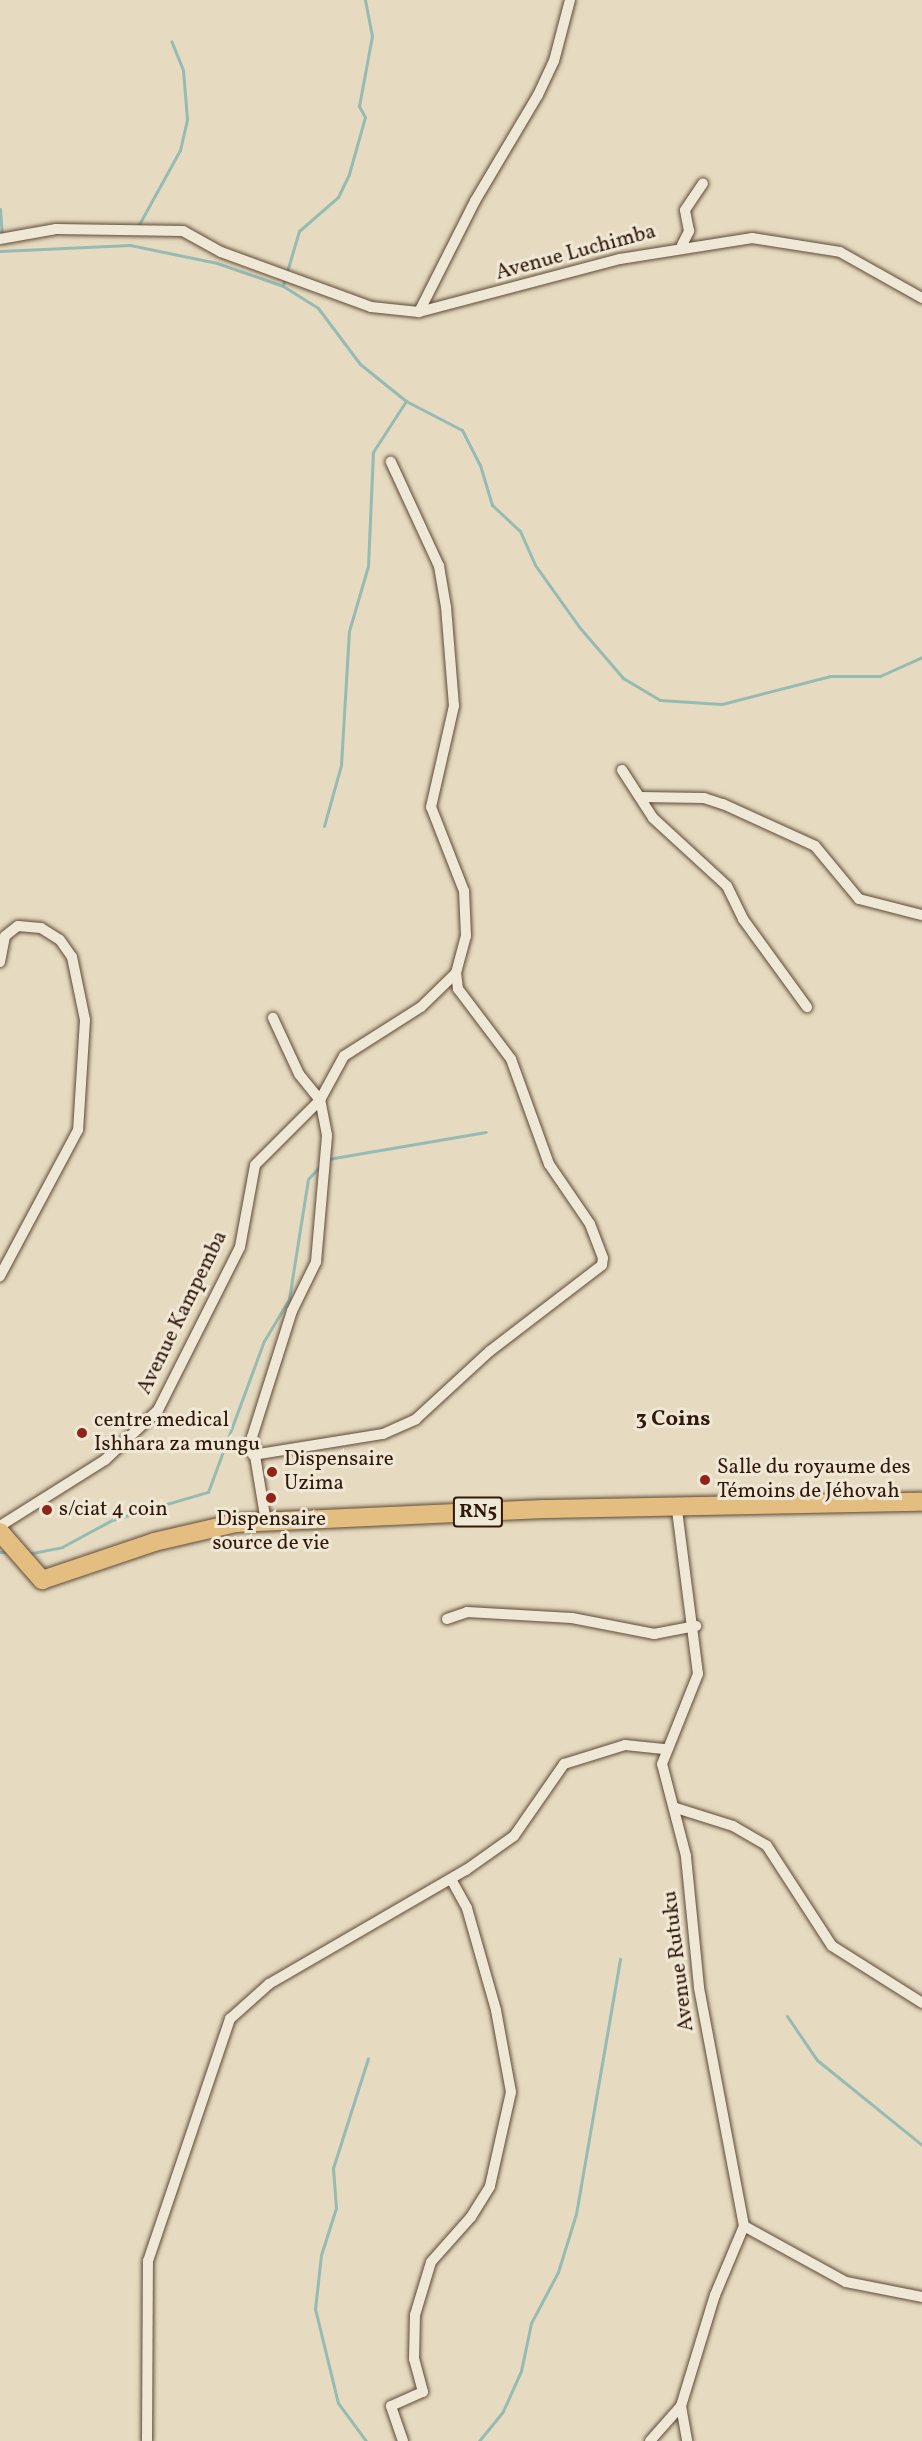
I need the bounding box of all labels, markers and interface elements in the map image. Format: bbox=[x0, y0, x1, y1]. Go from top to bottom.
street label: Avenue Luchimba bbox=[493, 220, 659, 286]
street label: Avenue Kampemba bbox=[133, 1227, 233, 1399]
district label: 3 Coins bbox=[636, 1407, 710, 1433]
place label: centre medical Ishhara za mungu bbox=[94, 1408, 260, 1458]
marker: centre medical Ishhara za mungu bbox=[75, 1426, 89, 1440]
place label: Dispensaire Uzima bbox=[284, 1447, 394, 1497]
place label: Salle du royaume des Témoins de Jéhovah bbox=[717, 1455, 911, 1505]
marker: Dispensaire Uzima bbox=[265, 1465, 279, 1479]
marker: Salle du royaume des Témoins de Jéhovah bbox=[698, 1473, 712, 1487]
marker: Dispensaire source de vie bbox=[264, 1491, 278, 1505]
road number: RN5 bbox=[452, 1495, 504, 1529]
place label: s/ciat 4 coin bbox=[59, 1497, 168, 1523]
marker: s/ciat 4 coin bbox=[40, 1503, 54, 1517]
place label: Dispensaire source de vie bbox=[212, 1507, 330, 1557]
street label: Avenue Rutuku bbox=[658, 1889, 700, 2033]

